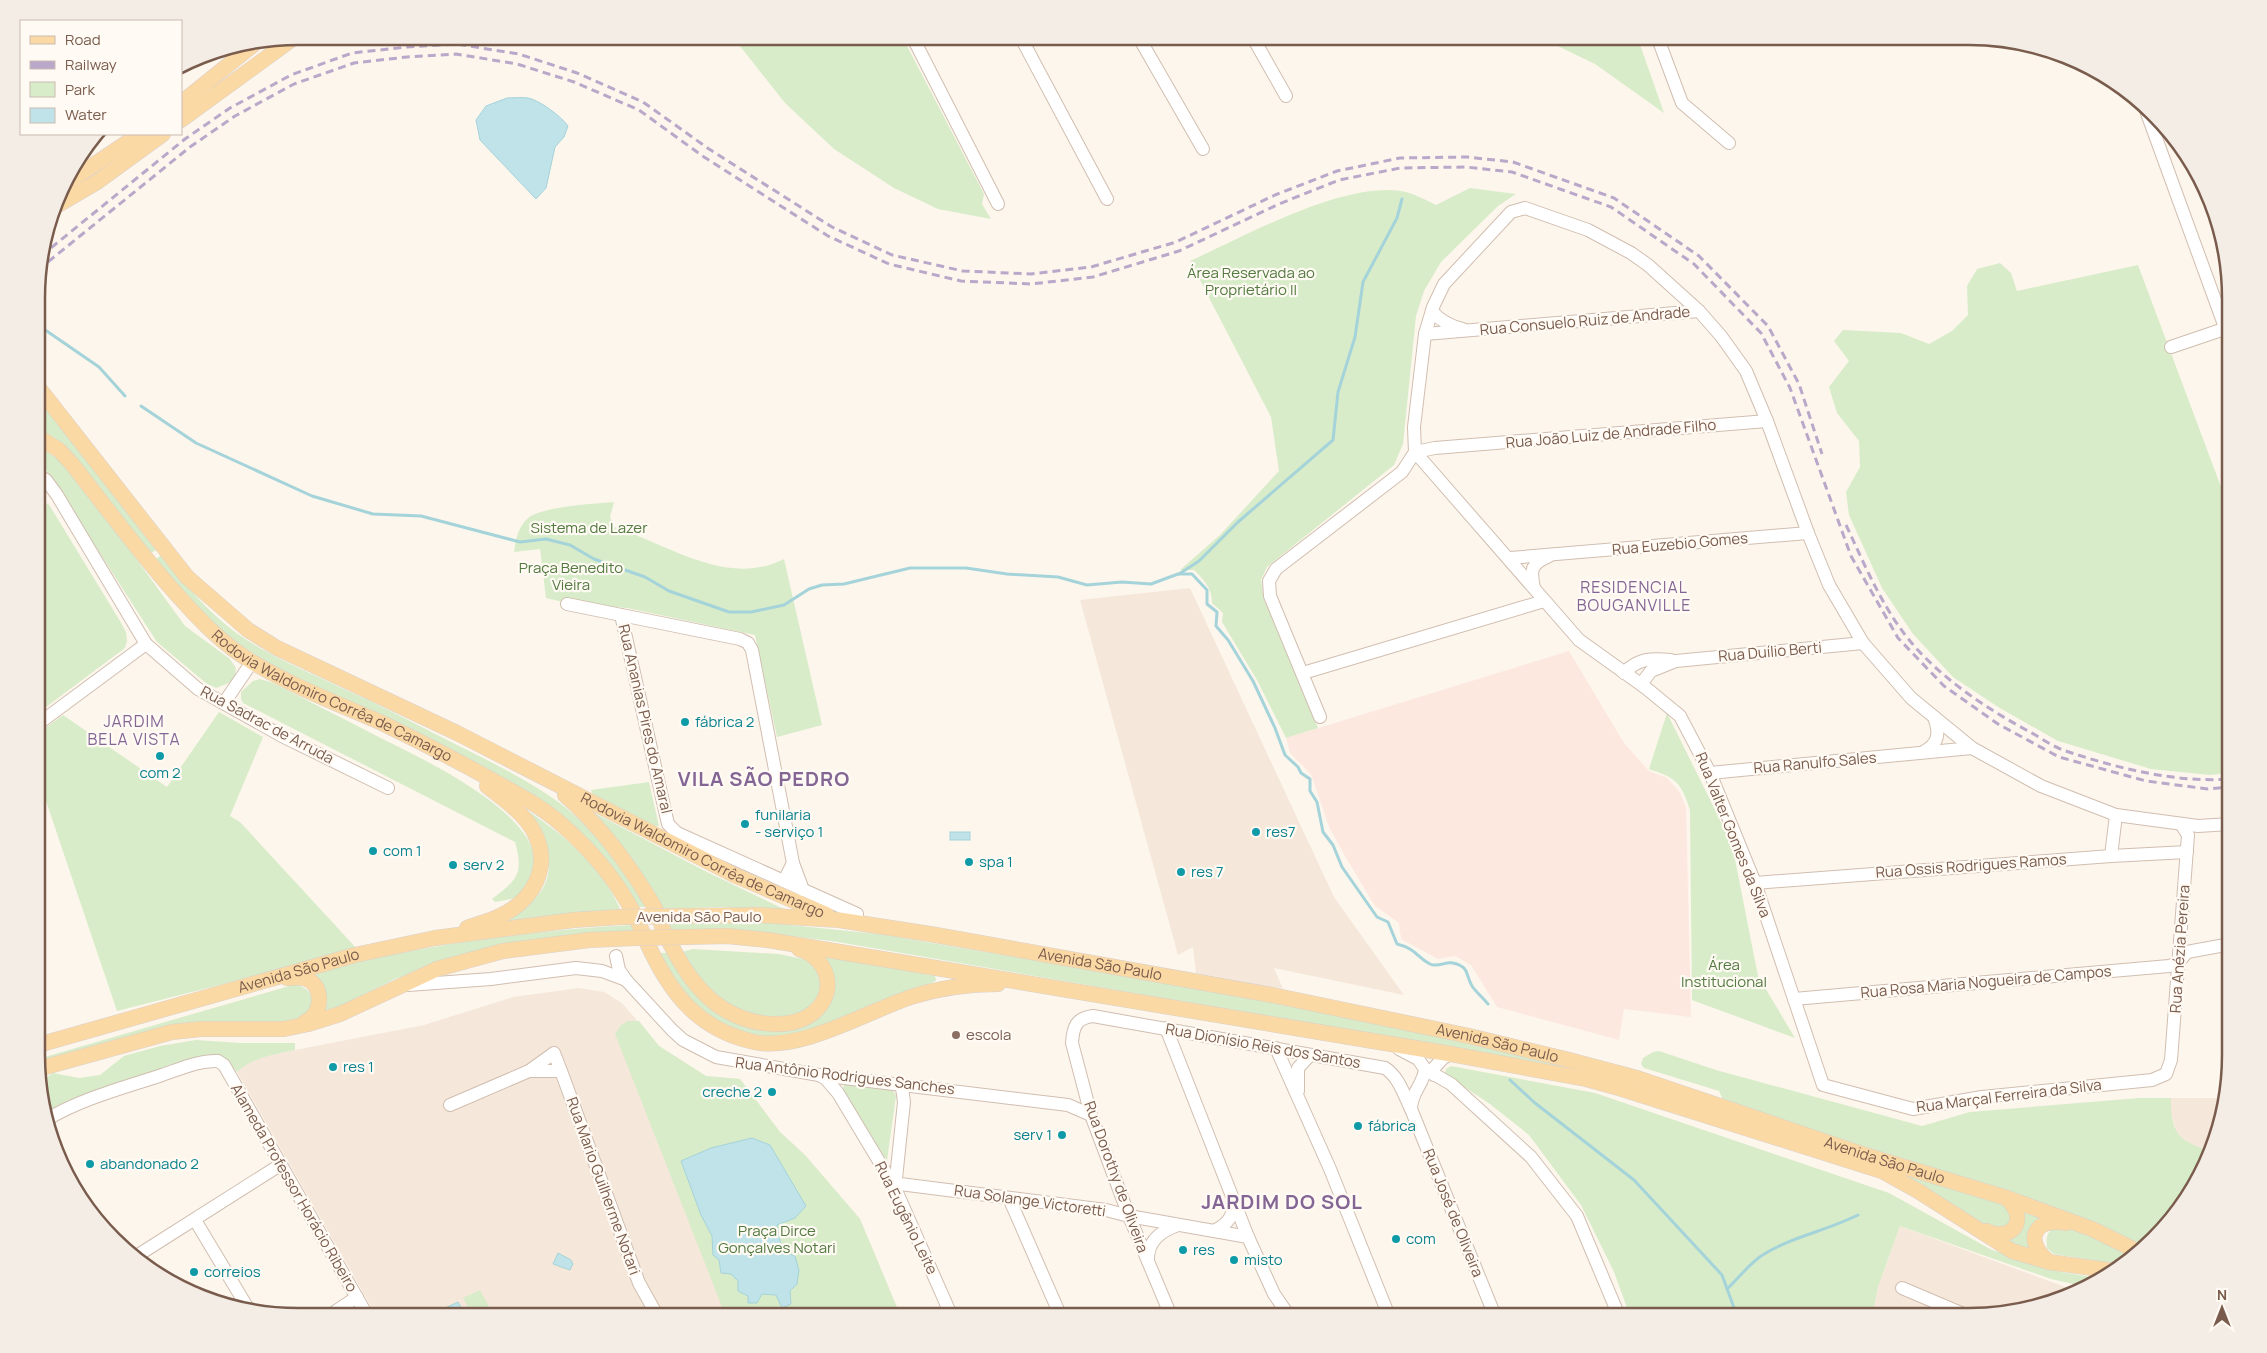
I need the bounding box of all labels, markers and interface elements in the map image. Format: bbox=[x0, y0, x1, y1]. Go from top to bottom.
legend bbox=[20, 20, 182, 135]
text: Road bbox=[65, 29, 101, 50]
text: Railway bbox=[65, 54, 117, 75]
text: Park bbox=[65, 79, 95, 100]
text: Water bbox=[65, 104, 107, 125]
park label: Área Reservada ao Proprietário II bbox=[1187, 262, 1315, 300]
street label: Rua Consuelo Ruiz de Andrade bbox=[1479, 301, 1691, 340]
street label: Rua João Luiz de Andrade Filho bbox=[1505, 414, 1717, 453]
park label: Sistema de Lazer bbox=[530, 517, 648, 538]
street label: Rua Euzebio Gomes bbox=[1611, 527, 1749, 560]
park label: Praça Benedito Vieira bbox=[519, 557, 623, 595]
district label: RESIDENCIAL BOUGANVILLE bbox=[1577, 576, 1691, 616]
street label: Rua Ananias Pires do Amaral bbox=[613, 622, 678, 816]
street label: Rodovia Waldomiro Corrêa de Camargo bbox=[207, 625, 456, 767]
street label: Rua Duílio Berti bbox=[1717, 637, 1823, 666]
street label: Rua Sadrac de Arruda bbox=[197, 681, 338, 769]
district label: JARDIM BELA VISTA bbox=[87, 710, 181, 750]
place label: fábrica 2 bbox=[695, 711, 754, 732]
marker: fábrica 2 bbox=[679, 716, 691, 728]
street label: Rua Ranulfo Sales bbox=[1753, 747, 1877, 778]
street label: Rua Valter Gomes da Silva bbox=[1691, 749, 1776, 921]
marker: com 2 bbox=[154, 750, 166, 762]
place label: com 2 bbox=[139, 762, 181, 783]
district label: VILA SÃO PEDRO bbox=[678, 765, 850, 792]
street label: Rodovia Waldomiro Corrêa de Camargo bbox=[577, 787, 828, 923]
place label: funilaria - serviço 1 bbox=[755, 804, 823, 842]
marker: funilaria - serviço 1 bbox=[739, 818, 751, 830]
place label: res7 bbox=[1266, 821, 1295, 842]
marker: res7 bbox=[1250, 826, 1262, 838]
place label: com 1 bbox=[383, 840, 422, 861]
marker: com 1 bbox=[367, 845, 379, 857]
street label: Rua Ossis Rodrigues Ramos bbox=[1875, 848, 2067, 883]
place label: spa 1 bbox=[979, 851, 1013, 872]
place label: serv 2 bbox=[463, 854, 504, 875]
marker: spa 1 bbox=[963, 856, 975, 868]
marker: serv 2 bbox=[447, 859, 459, 871]
place label: res 7 bbox=[1191, 861, 1223, 882]
marker: res 7 bbox=[1175, 866, 1187, 878]
street label: Rua Anézia Pereira bbox=[2165, 884, 2194, 1014]
street label: Avenida São Paulo bbox=[636, 906, 762, 927]
street label: Avenida São Paulo bbox=[235, 943, 362, 998]
street label: Avenida São Paulo bbox=[1037, 943, 1164, 985]
park label: Área Institucional bbox=[1681, 954, 1767, 992]
street label: Rua Rosa Maria Nogueira de Campos bbox=[1860, 960, 2112, 1003]
street label: Rua Dionísio Reis dos Santos bbox=[1164, 1018, 1362, 1073]
street label: Avenida São Paulo bbox=[1434, 1018, 1561, 1067]
place label: escola bbox=[966, 1024, 1011, 1045]
marker: escola bbox=[950, 1029, 962, 1041]
street label: Rua Antônio Rodrigues Sanches bbox=[734, 1052, 956, 1099]
place label: res 1 bbox=[343, 1056, 374, 1077]
marker: res 1 bbox=[327, 1061, 339, 1073]
street label: Rua Marçal Ferreira da Silva bbox=[1915, 1074, 2103, 1117]
street label: Alameda Professor Horácio Ribeiro bbox=[226, 1080, 363, 1296]
place label: creche 2 bbox=[702, 1081, 762, 1102]
marker: creche 2 bbox=[766, 1086, 778, 1098]
street label: Rua Mario Guilherme Notari bbox=[561, 1094, 645, 1278]
street label: Rua Dorothy de Oliveira bbox=[1079, 1098, 1154, 1256]
place label: fábrica bbox=[1368, 1115, 1416, 1136]
marker: fábrica bbox=[1352, 1120, 1364, 1132]
place label: serv 1 bbox=[1013, 1124, 1052, 1145]
marker: serv 1 bbox=[1056, 1129, 1068, 1141]
street label: Avenida São Paulo bbox=[1822, 1131, 1948, 1189]
street label: Rua José de Oliveira bbox=[1418, 1146, 1489, 1280]
place label: abandonado 2 bbox=[100, 1153, 199, 1174]
marker: abandonado 2 bbox=[84, 1158, 96, 1170]
street label: Rua Eugênio Leite bbox=[870, 1158, 943, 1278]
street label: Rua Solange Victoretti bbox=[953, 1179, 1107, 1222]
district label: JARDIM DO SOL bbox=[1201, 1188, 1363, 1215]
park label: Praça Dirce Gonçalves Notari bbox=[718, 1220, 836, 1258]
place label: com bbox=[1406, 1228, 1436, 1249]
marker: com bbox=[1390, 1233, 1402, 1245]
place label: res bbox=[1193, 1239, 1215, 1260]
marker: res bbox=[1177, 1244, 1189, 1256]
place label: misto bbox=[1244, 1249, 1283, 1270]
marker: misto bbox=[1228, 1254, 1240, 1266]
place label: correios bbox=[204, 1261, 261, 1282]
marker: correios bbox=[188, 1266, 200, 1278]
north arrow bbox=[2197, 1283, 2247, 1333]
text: N bbox=[2217, 1285, 2227, 1304]

